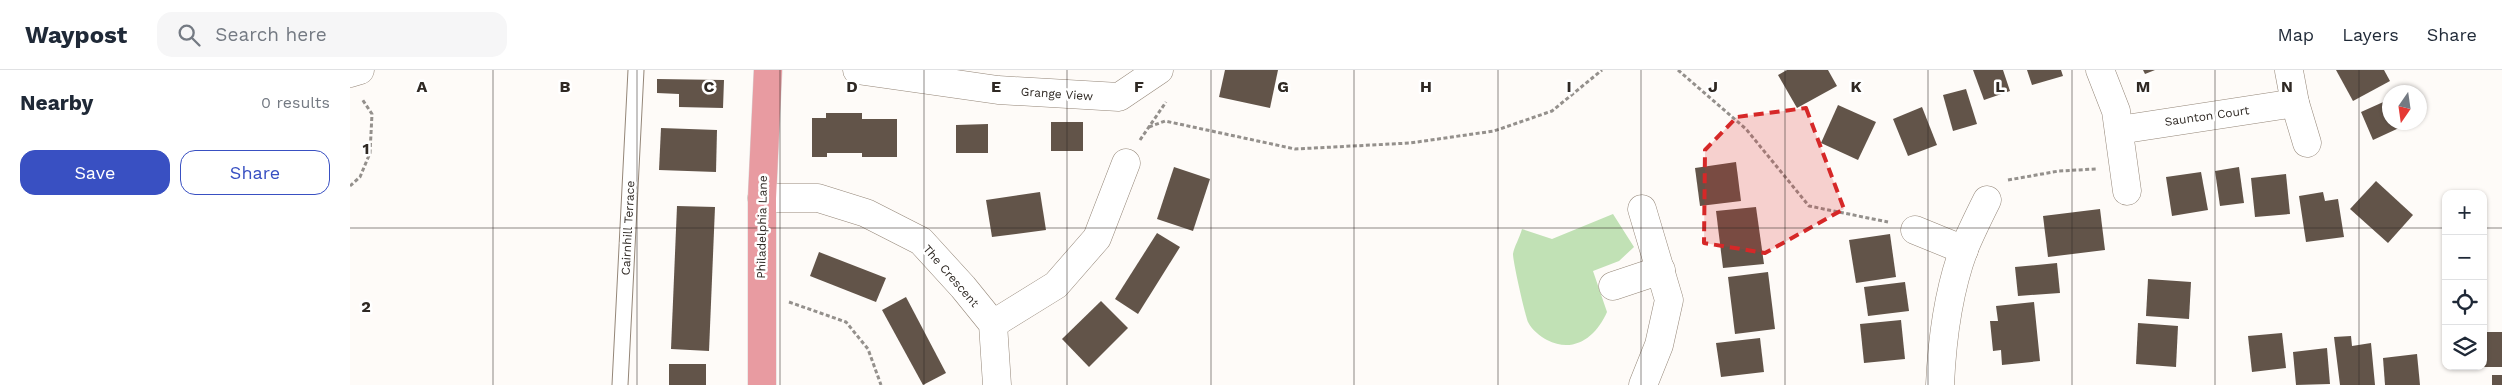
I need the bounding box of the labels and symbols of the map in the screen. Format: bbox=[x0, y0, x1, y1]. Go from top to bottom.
text: A bbox=[417, 77, 428, 96]
text: B bbox=[560, 77, 571, 96]
text: C bbox=[704, 77, 715, 96]
text: D bbox=[846, 77, 858, 96]
text: E bbox=[991, 77, 1001, 96]
text: F bbox=[1134, 77, 1144, 96]
text: G bbox=[1277, 77, 1289, 96]
text: H bbox=[1420, 77, 1432, 96]
text: I bbox=[1566, 77, 1572, 96]
text: J bbox=[1708, 77, 1718, 96]
text: K bbox=[1850, 77, 1862, 96]
text: L bbox=[1995, 77, 2005, 96]
text: M bbox=[2136, 77, 2150, 96]
text: N bbox=[2281, 77, 2293, 96]
street label: Grange View bbox=[1020, 84, 1094, 104]
north arrow bbox=[2382, 85, 2427, 130]
street label: Saunton Court bbox=[2164, 103, 2250, 129]
text: 1 bbox=[363, 139, 369, 158]
street label: Philadelphia Lane bbox=[754, 175, 770, 279]
street label: Cairnhill Terrace bbox=[619, 180, 637, 276]
street label: The Crescent bbox=[920, 242, 982, 310]
text: 2 bbox=[361, 297, 371, 316]

